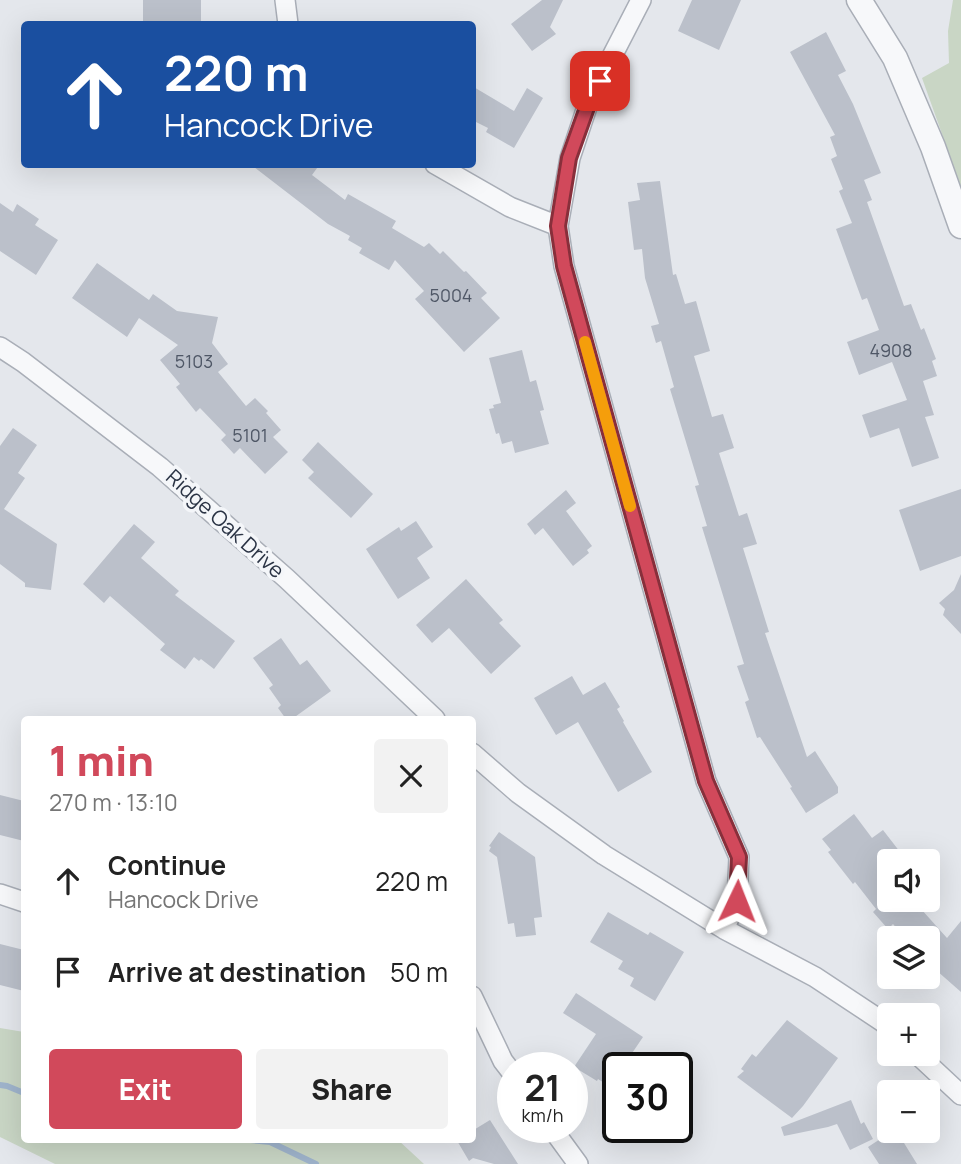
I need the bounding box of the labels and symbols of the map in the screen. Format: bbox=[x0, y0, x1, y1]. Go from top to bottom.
pin bbox=[570, 51, 630, 111]
house number: 5004 bbox=[430, 283, 472, 307]
house number: 4908 bbox=[869, 338, 913, 362]
house number: 5103 bbox=[175, 349, 213, 373]
house number: 5101 bbox=[232, 423, 268, 447]
street label: Ridge Oak Drive bbox=[161, 463, 291, 584]
position arrow bbox=[700, 864, 774, 938]
speed limit sign: 30 bbox=[602, 1052, 693, 1143]

